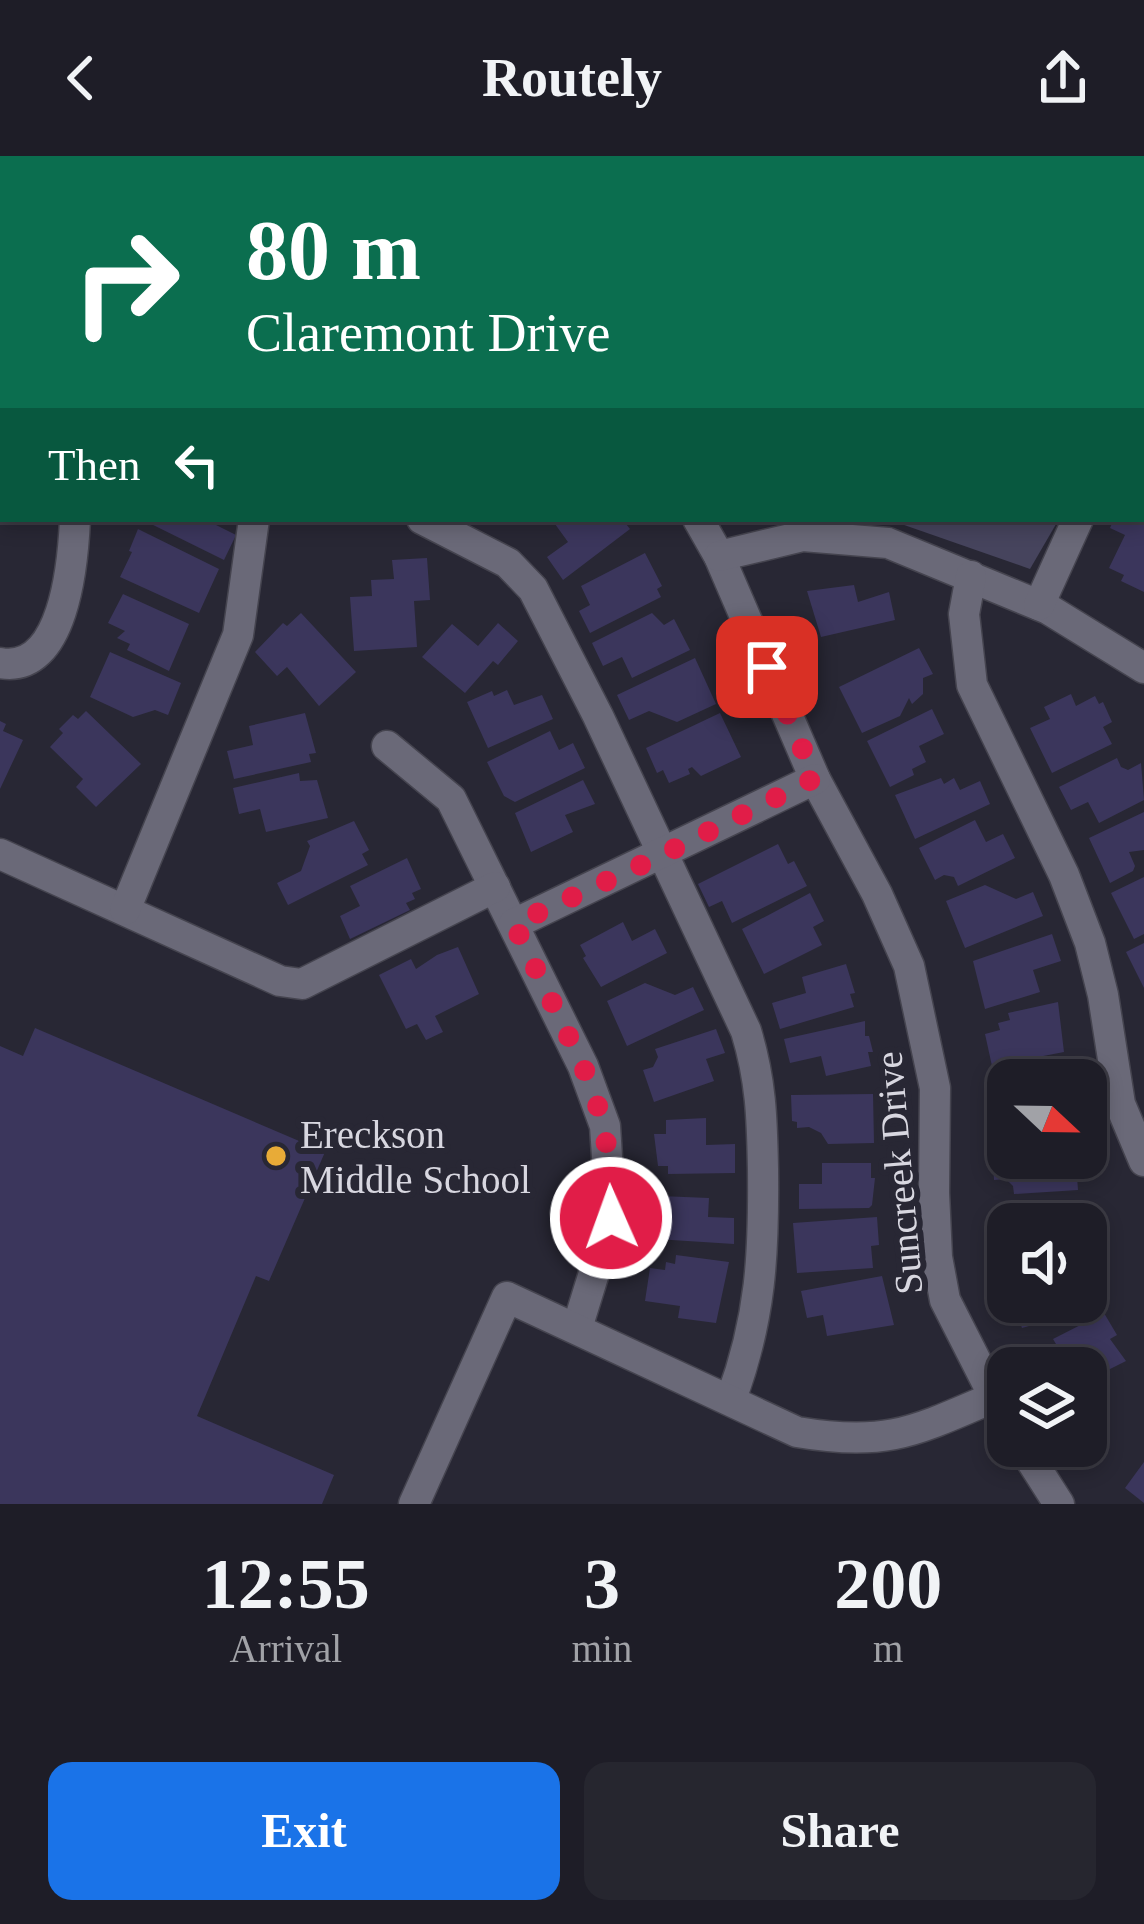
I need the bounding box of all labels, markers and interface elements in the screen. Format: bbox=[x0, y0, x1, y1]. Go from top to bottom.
icon: back bbox=[48, 45, 114, 111]
icon: share bbox=[1030, 45, 1096, 111]
text: Routely bbox=[482, 48, 662, 108]
icon: right bbox=[48, 204, 204, 360]
text: 80 m bbox=[246, 204, 421, 297]
text: Claremont Drive bbox=[246, 303, 610, 363]
icon: left bbox=[164, 432, 230, 498]
text: Then bbox=[48, 440, 140, 490]
pin bbox=[716, 616, 818, 718]
icon: arrive bbox=[734, 634, 800, 700]
street label: Suncreek Drive bbox=[866, 1050, 931, 1296]
north arrow bbox=[987, 1059, 1107, 1179]
map controls bbox=[987, 1059, 1107, 1467]
place label: Ereckson Middle School bbox=[300, 1113, 531, 1201]
marker: Ereckson Middle School bbox=[263, 1143, 289, 1169]
position arrow bbox=[548, 1155, 674, 1281]
button: sound bbox=[987, 1203, 1107, 1323]
button: layers bbox=[987, 1347, 1107, 1467]
text: 12:55 bbox=[202, 1544, 370, 1624]
text: 3 bbox=[584, 1544, 620, 1624]
text: 200 bbox=[834, 1544, 942, 1624]
text: Arrival bbox=[230, 1627, 342, 1670]
text: min bbox=[572, 1627, 632, 1670]
text: m bbox=[873, 1627, 903, 1670]
button: Exit bbox=[48, 1762, 560, 1900]
button: Share bbox=[584, 1762, 1096, 1900]

